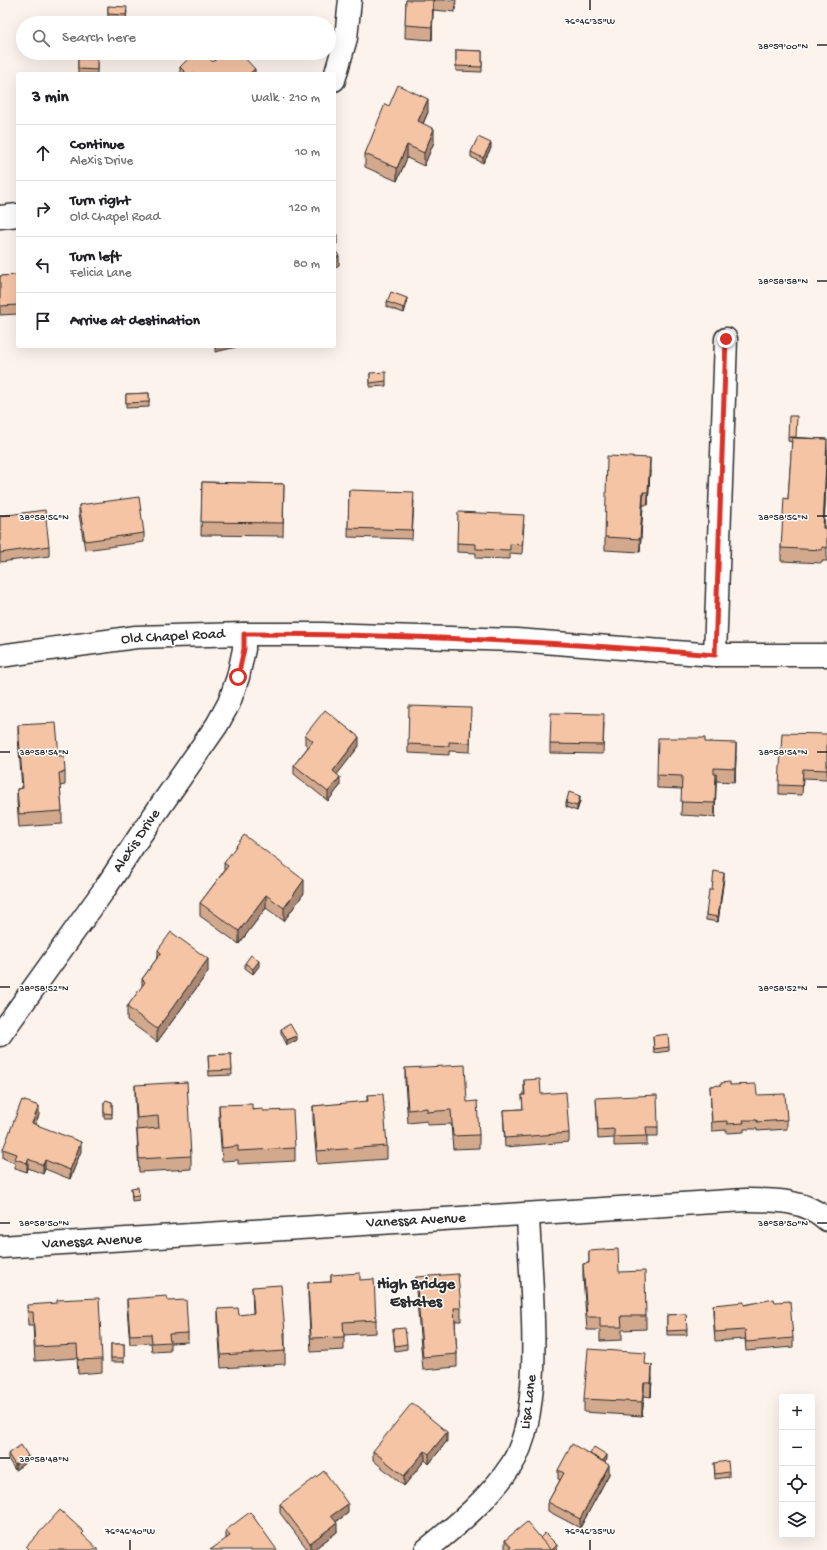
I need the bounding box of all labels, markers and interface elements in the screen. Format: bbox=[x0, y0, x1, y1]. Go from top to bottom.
search box bbox=[16, 16, 336, 60]
text: 76°46'35"W bbox=[564, 16, 616, 28]
icon: search bbox=[30, 27, 52, 49]
text: Search here bbox=[62, 29, 136, 47]
text: 38°59'00"N bbox=[757, 41, 808, 53]
text: 3 min bbox=[32, 88, 69, 108]
text: Walk · 210 m bbox=[252, 91, 320, 106]
text: Continue bbox=[70, 136, 124, 154]
icon: ahead bbox=[32, 142, 54, 164]
text: 10 m bbox=[295, 145, 320, 160]
text: Alexis Drive bbox=[70, 154, 133, 169]
text: Turn right bbox=[70, 192, 130, 210]
icon: right bbox=[32, 198, 54, 220]
text: 120 m bbox=[289, 201, 320, 216]
text: Old Chapel Road bbox=[70, 210, 160, 225]
text: Turn left bbox=[70, 248, 121, 266]
icon: left bbox=[32, 254, 54, 276]
text: 80 m bbox=[293, 257, 320, 272]
text: Felicia Lane bbox=[70, 266, 131, 281]
text: 38°58'58"N bbox=[757, 276, 808, 288]
icon: arrive bbox=[32, 310, 54, 332]
text: Arrive at destination bbox=[70, 312, 200, 330]
route end bbox=[717, 330, 735, 348]
text: 38°58'56"N bbox=[18, 512, 69, 524]
text: 38°58'56"N bbox=[757, 512, 808, 524]
street label: Old Chapel Road bbox=[121, 625, 227, 649]
route start bbox=[229, 668, 247, 686]
text: 38°58'54"N bbox=[18, 747, 69, 759]
text: 38°58'54"N bbox=[757, 747, 808, 759]
street label: Alexis Drive bbox=[109, 806, 165, 876]
text: 38°58'52"N bbox=[18, 983, 69, 995]
text: 38°58'52"N bbox=[757, 983, 808, 995]
street label: Vanessa Avenue bbox=[365, 1209, 466, 1233]
text: 38°58'50"N bbox=[18, 1218, 69, 1230]
text: 38°58'50"N bbox=[757, 1218, 808, 1230]
street label: Vanessa Avenue bbox=[41, 1230, 142, 1254]
district label: High Bridge Estates bbox=[377, 1276, 456, 1313]
street label: Lisa Lane bbox=[517, 1373, 541, 1430]
map controls bbox=[779, 1394, 815, 1538]
button: + bbox=[779, 1394, 815, 1430]
button: − bbox=[779, 1430, 815, 1466]
text: 38°58'48"N bbox=[18, 1454, 69, 1466]
button: locate bbox=[779, 1466, 815, 1502]
button: layers bbox=[779, 1502, 815, 1538]
text: 76°46'40"W bbox=[104, 1526, 156, 1538]
text: 76°46'35"W bbox=[564, 1526, 616, 1538]

